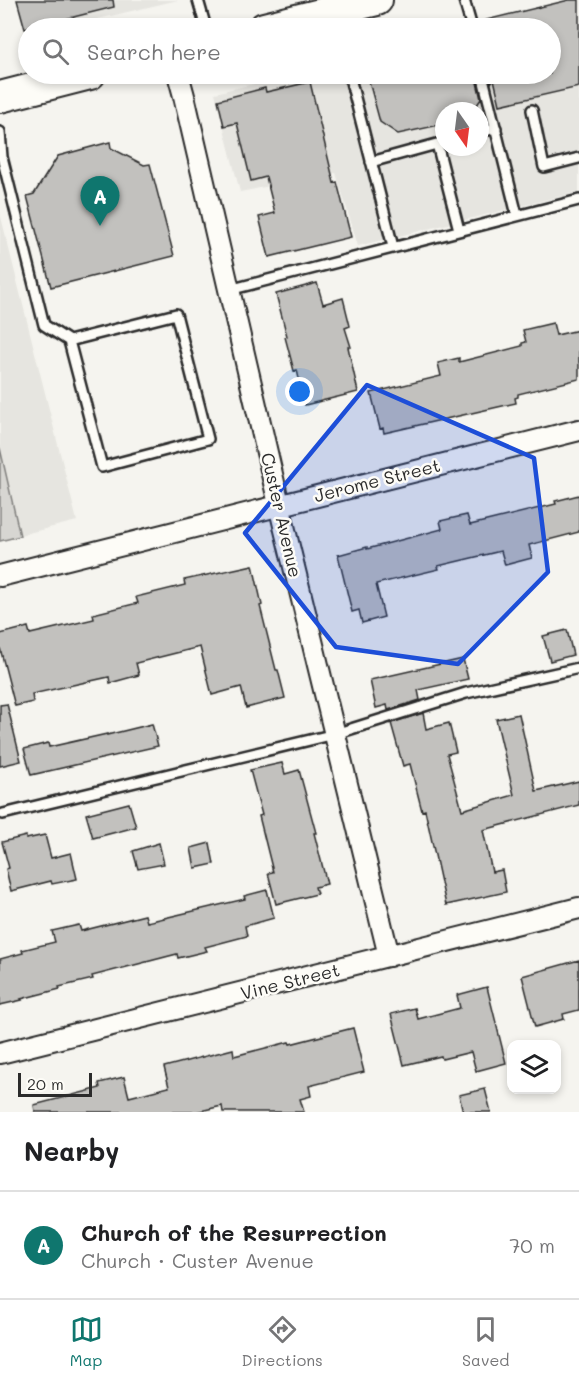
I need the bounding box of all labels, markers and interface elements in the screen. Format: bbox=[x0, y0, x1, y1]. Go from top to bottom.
search box bbox=[18, 18, 561, 84]
icon: search bbox=[39, 35, 72, 68]
text: Search here bbox=[87, 37, 221, 66]
north arrow bbox=[435, 102, 489, 156]
pin: A bbox=[80, 176, 120, 226]
your location bbox=[285, 377, 314, 406]
street label: Custer Avenue bbox=[256, 450, 308, 580]
street label: Jerome Street bbox=[311, 453, 443, 507]
street label: Vine Street bbox=[238, 957, 342, 1005]
map controls bbox=[507, 1040, 561, 1094]
button: layers bbox=[507, 1040, 561, 1094]
scale bar bbox=[18, 1070, 92, 1098]
text: 20 m bbox=[27, 1073, 64, 1094]
text: Nearby bbox=[24, 1134, 119, 1168]
text: Church of the Resurrection bbox=[81, 1218, 387, 1247]
text: A bbox=[37, 1232, 50, 1258]
text: 70 m bbox=[509, 1232, 555, 1258]
text: Church · Custer Avenue bbox=[81, 1247, 314, 1273]
tab: Map bbox=[70, 1313, 103, 1370]
tab: Directions bbox=[242, 1313, 323, 1370]
tab: Saved bbox=[462, 1313, 509, 1370]

